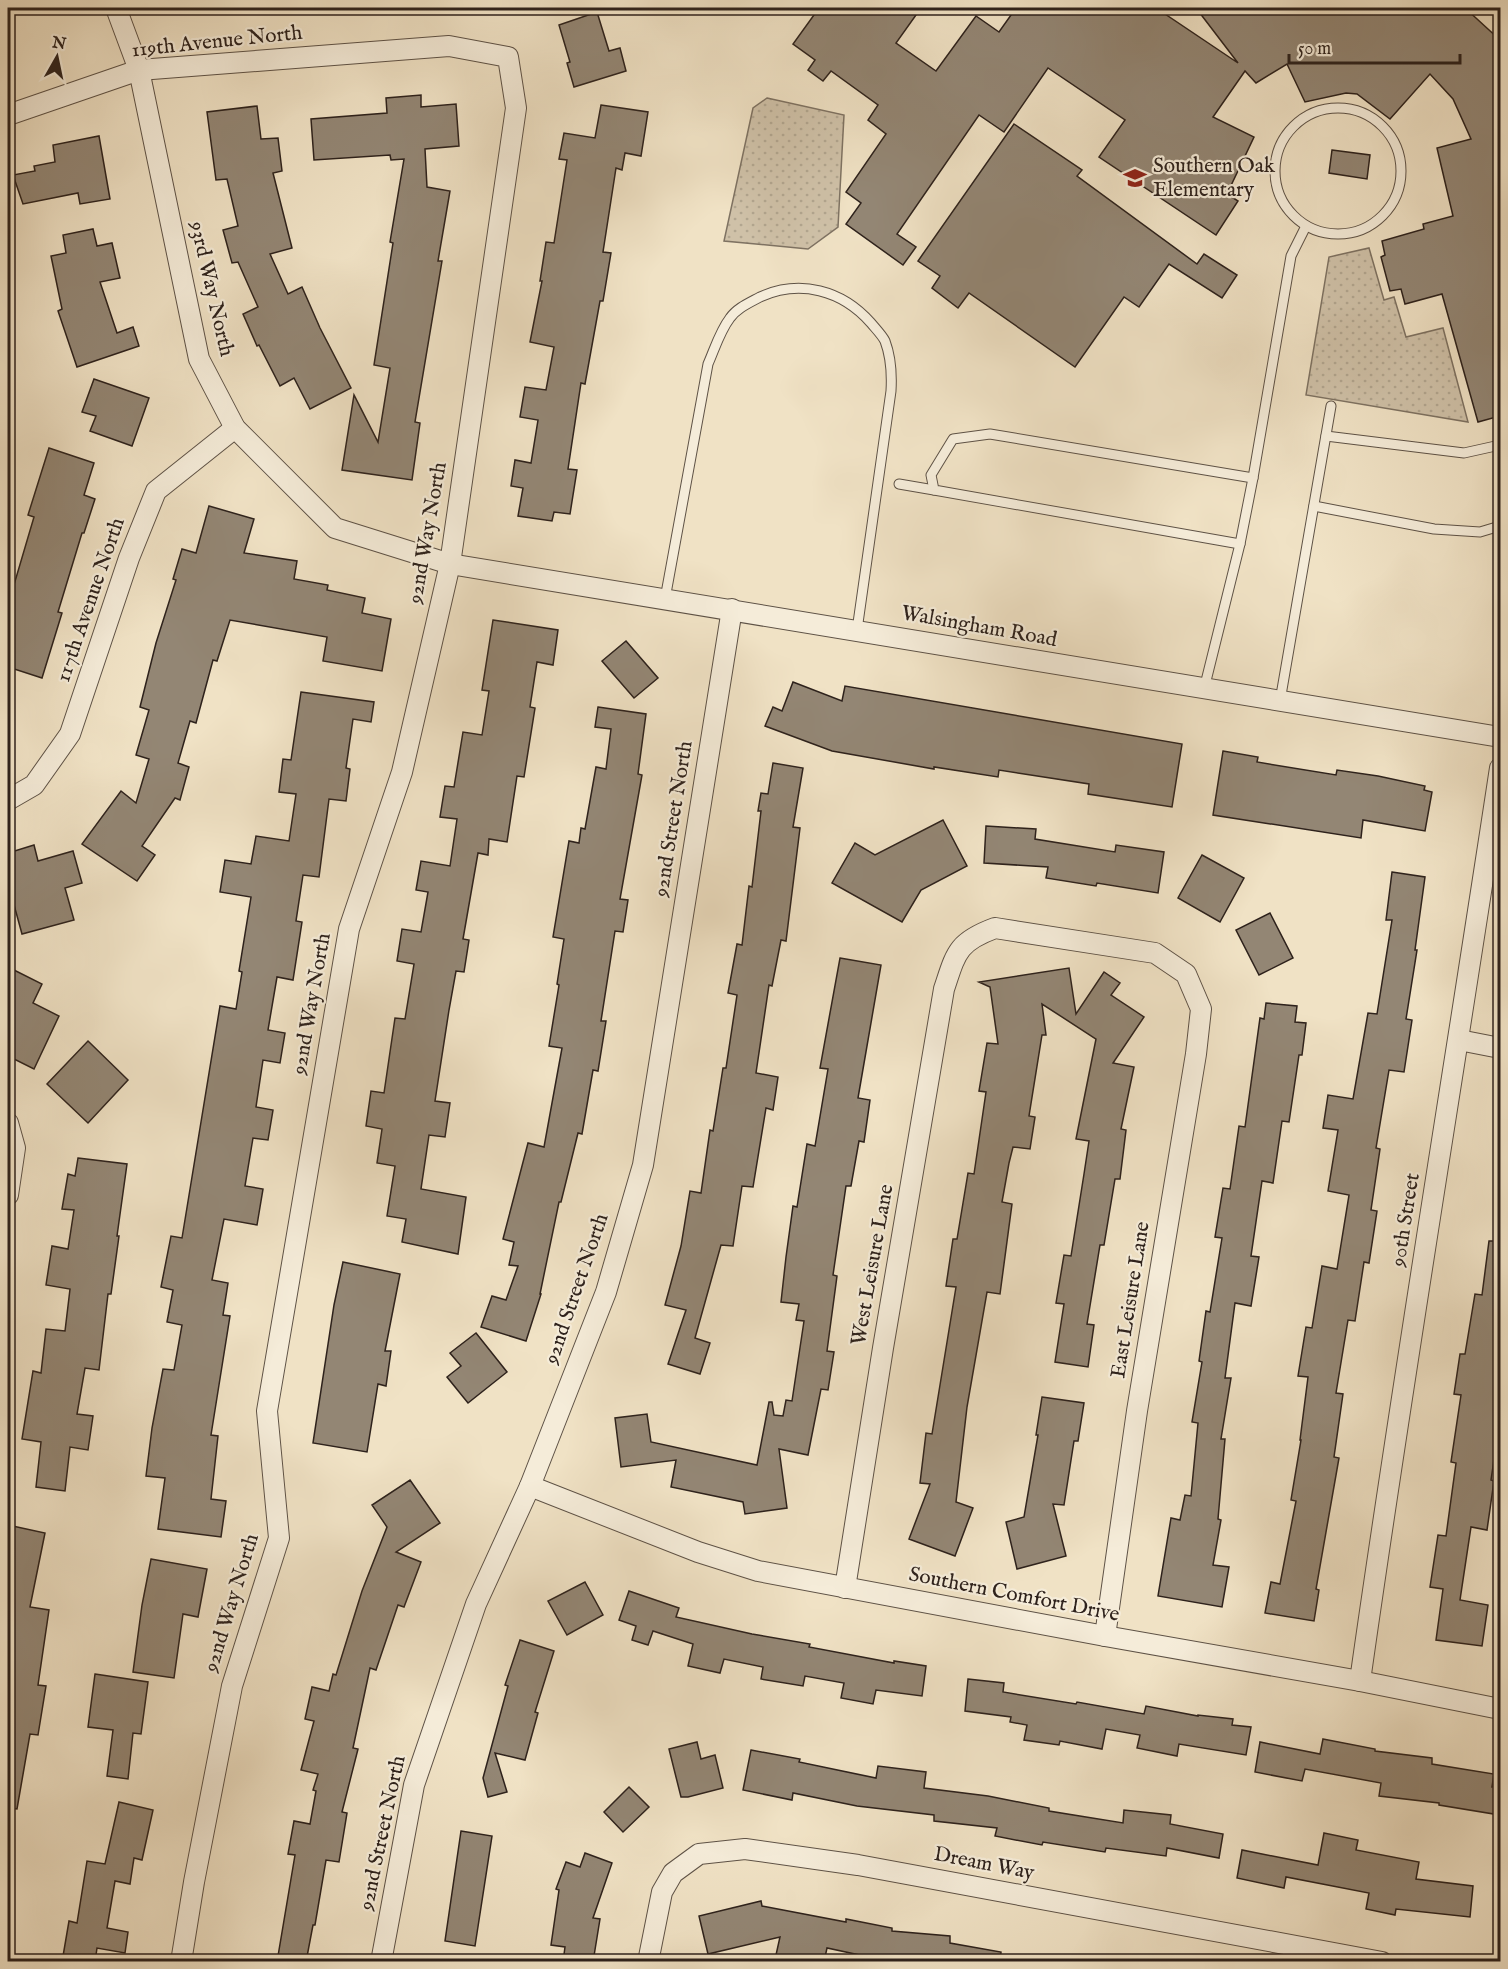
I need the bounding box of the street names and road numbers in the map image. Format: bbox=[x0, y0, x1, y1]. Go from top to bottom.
street label: 119th Avenue North bbox=[130, 20, 304, 64]
street label: 93rd Way North bbox=[182, 218, 240, 359]
street label: 92nd Way North bbox=[402, 460, 454, 607]
street label: 117th Avenue North bbox=[50, 514, 132, 686]
street label: Walsingham Road bbox=[899, 600, 1060, 654]
street label: 92nd Street North bbox=[648, 739, 700, 900]
street label: 92nd Way North bbox=[286, 931, 338, 1078]
street label: 90th Street bbox=[1385, 1171, 1427, 1270]
street label: West Leisure Lane bbox=[846, 1182, 901, 1348]
street label: 92nd Street North bbox=[538, 1210, 615, 1369]
street label: East Leisure Lane bbox=[1105, 1219, 1157, 1380]
street label: 92nd Way North bbox=[198, 1530, 266, 1676]
street label: Southern Comfort Drive bbox=[906, 1561, 1122, 1629]
street label: 92nd Street North bbox=[353, 1753, 413, 1914]
street label: Dream Way bbox=[931, 1841, 1037, 1887]

